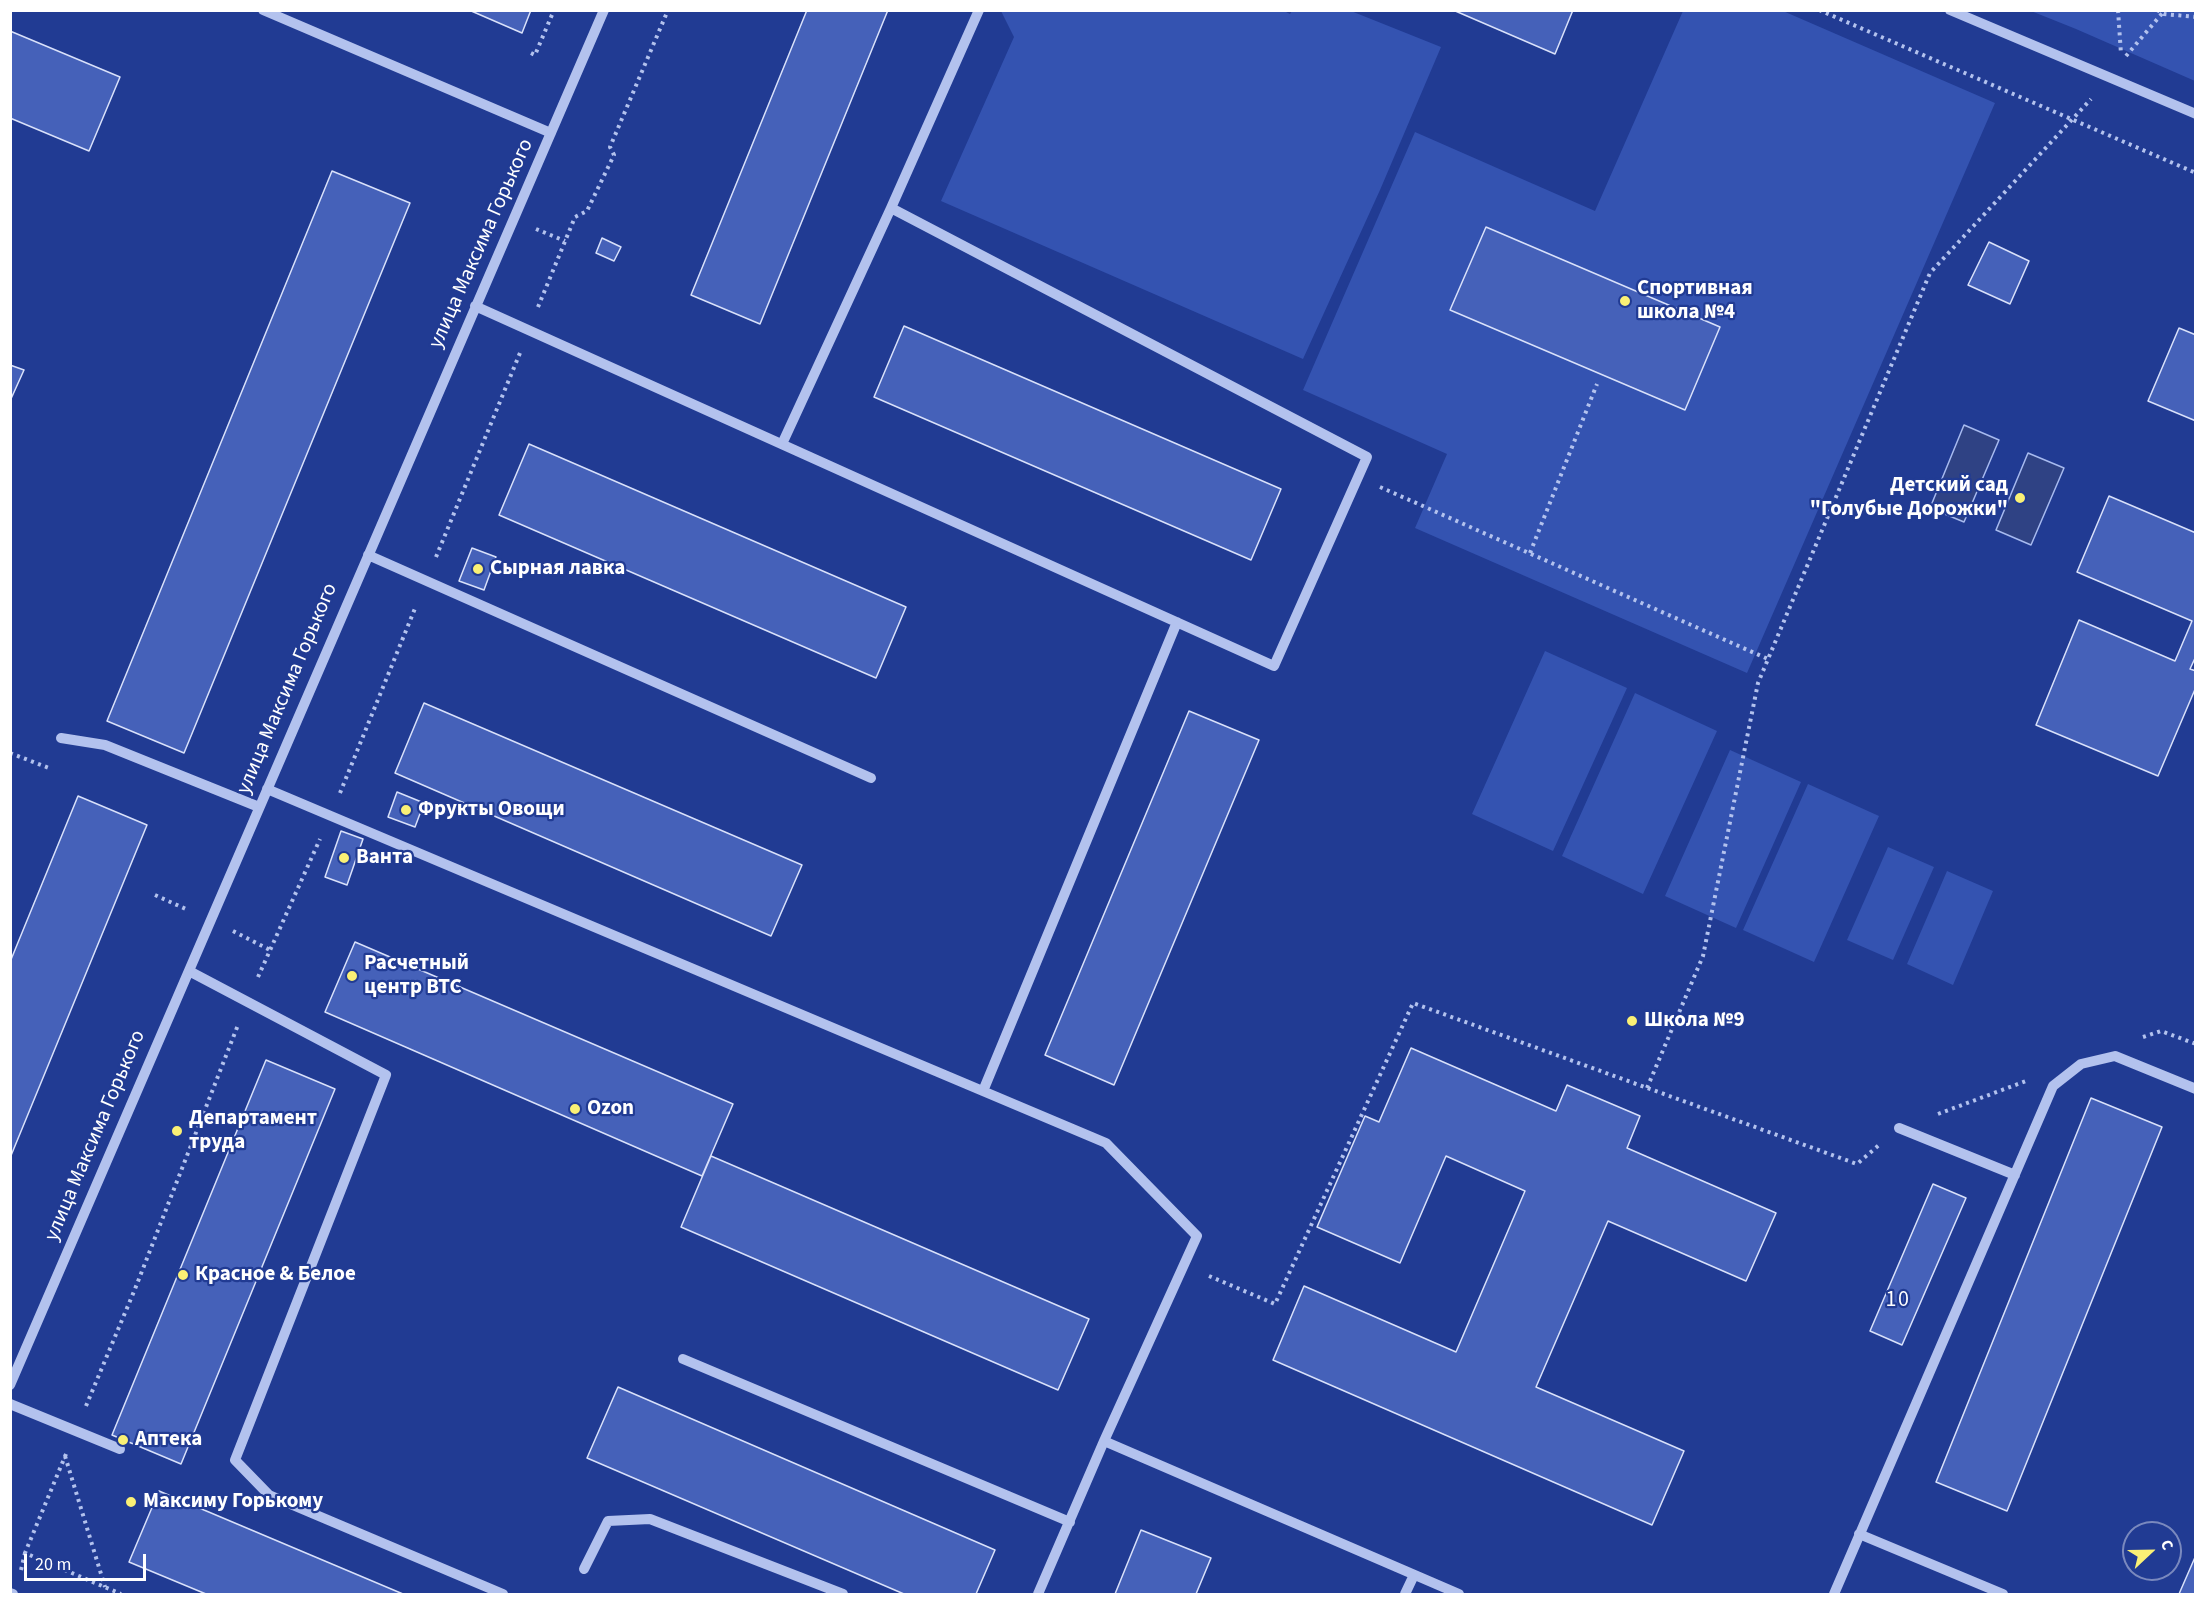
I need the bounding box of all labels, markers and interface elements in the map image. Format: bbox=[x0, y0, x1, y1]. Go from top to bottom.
street label: улица Максима Горького bbox=[424, 135, 540, 353]
place label: Спортивная школа №4 bbox=[1637, 276, 1753, 326]
marker: Спортивная школа №4 bbox=[1618, 294, 1632, 308]
place label: Детский сад "Голубые Дорожки" bbox=[1810, 473, 2008, 523]
marker: Детский сад "Голубые Дорожки" bbox=[2013, 491, 2027, 505]
place label: Сырная лавка bbox=[490, 556, 625, 582]
marker: Сырная лавка bbox=[471, 562, 485, 576]
street label: улица Максима Горького bbox=[232, 580, 344, 798]
place label: Фрукты Овощи bbox=[418, 797, 565, 823]
marker: Фрукты Овощи bbox=[399, 803, 413, 817]
place label: Ванта bbox=[356, 845, 413, 871]
marker: Ванта bbox=[337, 851, 351, 865]
place label: Расчетный центр ВТС bbox=[364, 951, 469, 1001]
marker: Расчетный центр ВТС bbox=[345, 969, 359, 983]
place label: Школа №9 bbox=[1644, 1008, 1744, 1034]
marker: Школа №9 bbox=[1625, 1014, 1639, 1028]
street label: улица Максима Горького bbox=[40, 1027, 152, 1245]
place label: Ozon bbox=[587, 1096, 634, 1122]
marker: Ozon bbox=[568, 1102, 582, 1116]
place label: Департамент труда bbox=[189, 1106, 317, 1156]
marker: Департамент труда bbox=[170, 1124, 184, 1138]
place label: Красное & Белое bbox=[195, 1262, 356, 1288]
marker: Красное & Белое bbox=[176, 1268, 190, 1282]
district label: 10 bbox=[1886, 1288, 1910, 1314]
place label: Аптека bbox=[135, 1427, 202, 1453]
marker: Аптека bbox=[116, 1433, 130, 1447]
place label: Максиму Горькому bbox=[143, 1489, 323, 1515]
marker: Максиму Горькому bbox=[124, 1495, 138, 1509]
north arrow bbox=[2122, 1521, 2182, 1581]
text: С bbox=[2155, 1537, 2179, 1553]
scale bar bbox=[27, 1542, 148, 1580]
text: 20 m bbox=[35, 1552, 71, 1577]

